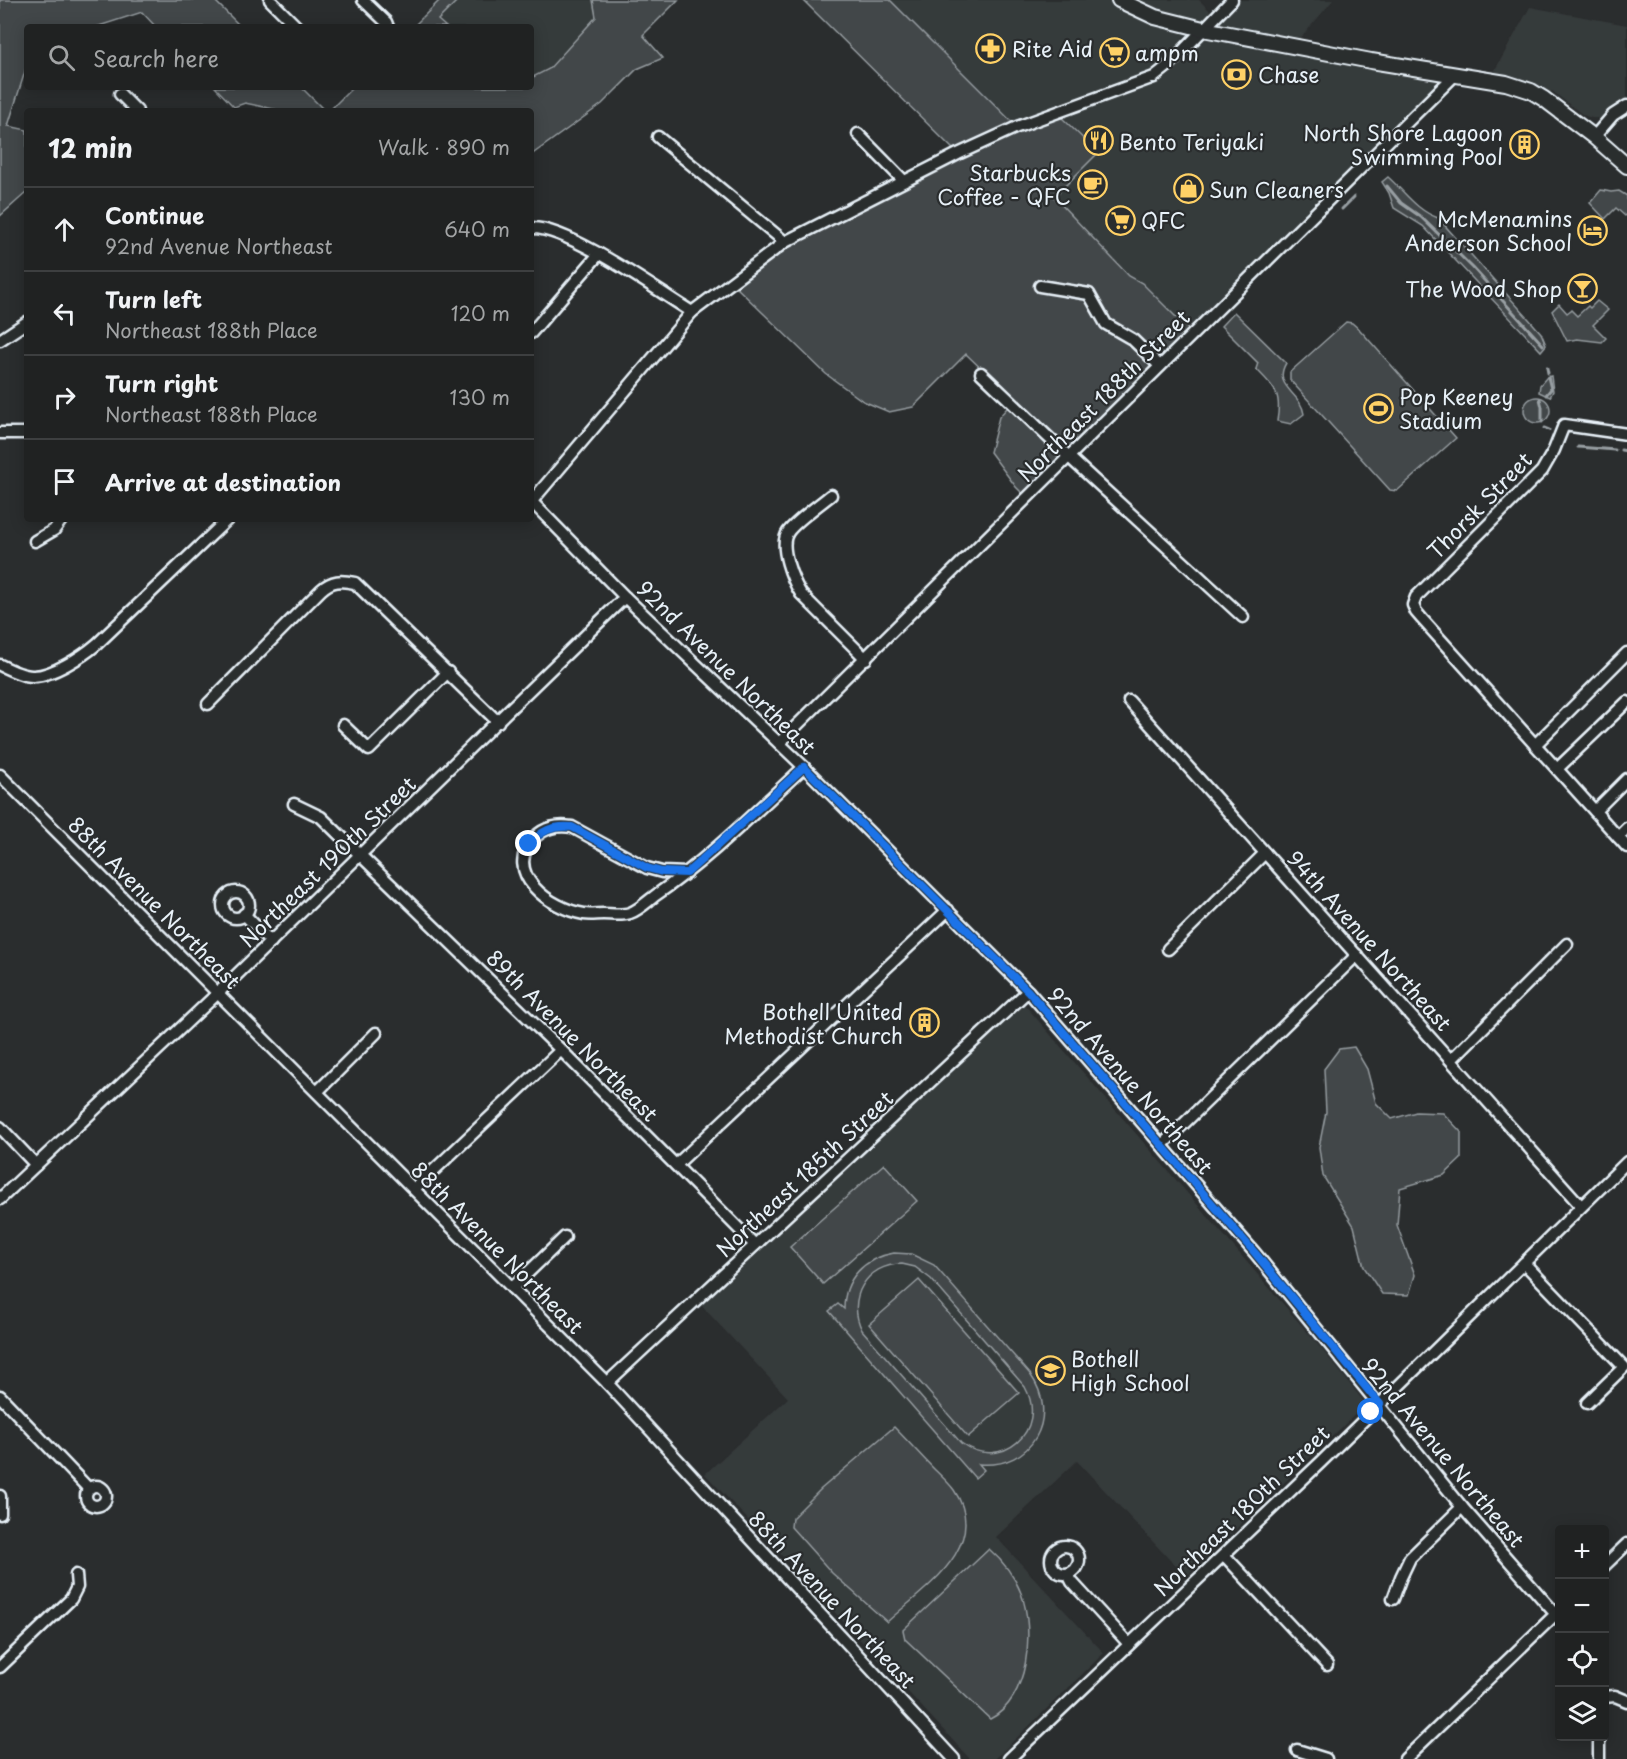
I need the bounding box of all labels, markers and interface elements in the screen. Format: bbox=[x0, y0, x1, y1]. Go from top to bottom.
search box bbox=[24, 24, 534, 90]
pharmacy icon: Rite Aid bbox=[975, 32, 1007, 64]
place label: Rite Aid bbox=[1012, 32, 1093, 64]
supermarket icon: ampm bbox=[1098, 36, 1130, 68]
place label: ampm bbox=[1135, 36, 1199, 68]
icon: search bbox=[45, 41, 78, 74]
text: Search here bbox=[93, 41, 219, 74]
bank icon: Chase bbox=[1221, 58, 1253, 90]
place label: Chase bbox=[1258, 58, 1319, 90]
place label: North Shore Lagoon Swimming Pool bbox=[1303, 116, 1503, 172]
restaurant icon: Bento Teriyaki bbox=[1082, 125, 1114, 157]
place label: Bento Teriyaki bbox=[1119, 125, 1264, 157]
text: 12 min bbox=[48, 128, 133, 167]
building icon: North Shore Lagoon Swimming Pool bbox=[1508, 128, 1540, 160]
text: Walk · 890 m bbox=[378, 132, 510, 162]
place label: Starbucks Coffee - QFC bbox=[937, 156, 1071, 212]
cafe icon: Starbucks Coffee - QFC bbox=[1076, 168, 1108, 200]
shop icon: Sun Cleaners bbox=[1172, 173, 1204, 205]
place label: Sun Cleaners bbox=[1209, 173, 1344, 205]
text: Continue bbox=[105, 198, 204, 231]
place label: McMenamins Anderson School bbox=[1405, 202, 1572, 258]
supermarket icon: QFC bbox=[1104, 204, 1136, 236]
place label: QFC bbox=[1141, 204, 1186, 236]
icon: ahead bbox=[48, 213, 81, 246]
text: 640 m bbox=[444, 214, 510, 244]
hotel icon: McMenamins Anderson School bbox=[1577, 214, 1609, 246]
text: 92nd Avenue Northeast bbox=[105, 231, 332, 261]
place label: The Wood Shop bbox=[1405, 272, 1562, 304]
bar icon: The Wood Shop bbox=[1567, 272, 1599, 304]
text: Turn left bbox=[105, 282, 202, 315]
icon: left bbox=[48, 297, 81, 330]
text: 120 m bbox=[451, 298, 510, 328]
street label: Northeast 188th Street bbox=[1009, 301, 1197, 489]
text: Northeast 188th Place bbox=[105, 315, 318, 345]
text: Turn right bbox=[105, 366, 218, 399]
place label: Pop Keeney Stadium bbox=[1399, 380, 1514, 436]
icon: right bbox=[48, 381, 81, 414]
text: 130 m bbox=[450, 382, 510, 412]
sports icon: Pop Keeney Stadium bbox=[1362, 392, 1394, 424]
text: Northeast 188th Place bbox=[105, 399, 318, 429]
street label: Thorsk Street bbox=[1419, 444, 1539, 566]
icon: arrive bbox=[48, 465, 81, 498]
text: Arrive at destination bbox=[105, 465, 341, 498]
street label: 92nd Avenue Northeast bbox=[630, 573, 824, 761]
street label: Northeast 190th Street bbox=[231, 768, 423, 954]
street label: 88th Avenue Northeast bbox=[61, 808, 249, 996]
route end bbox=[515, 830, 541, 856]
street label: 94th Avenue Northeast bbox=[1280, 843, 1460, 1037]
street label: 89th Avenue Northeast bbox=[480, 942, 666, 1128]
street label: 92nd Avenue Northeast bbox=[1041, 979, 1221, 1181]
place label: Bothell United Methodist Church bbox=[724, 995, 903, 1051]
building icon: Bothell United Methodist Church bbox=[908, 1007, 940, 1039]
street label: Northeast 185th Street bbox=[708, 1082, 900, 1264]
street label: 88th Avenue Northeast bbox=[404, 1153, 592, 1341]
place label: Bothell High School bbox=[1071, 1342, 1190, 1398]
street label: 92nd Avenue Northeast bbox=[1355, 1350, 1533, 1554]
school or university icon: Bothell High School bbox=[1034, 1354, 1066, 1386]
route start bbox=[1357, 1398, 1383, 1424]
street label: Northeast 180th Street bbox=[1146, 1417, 1336, 1603]
street label: 88th Avenue Northeast bbox=[742, 1503, 924, 1695]
map controls bbox=[1555, 1525, 1609, 1741]
button: + bbox=[1555, 1525, 1609, 1579]
button: − bbox=[1555, 1579, 1609, 1633]
button: locate bbox=[1555, 1633, 1609, 1687]
button: layers bbox=[1555, 1687, 1609, 1741]

